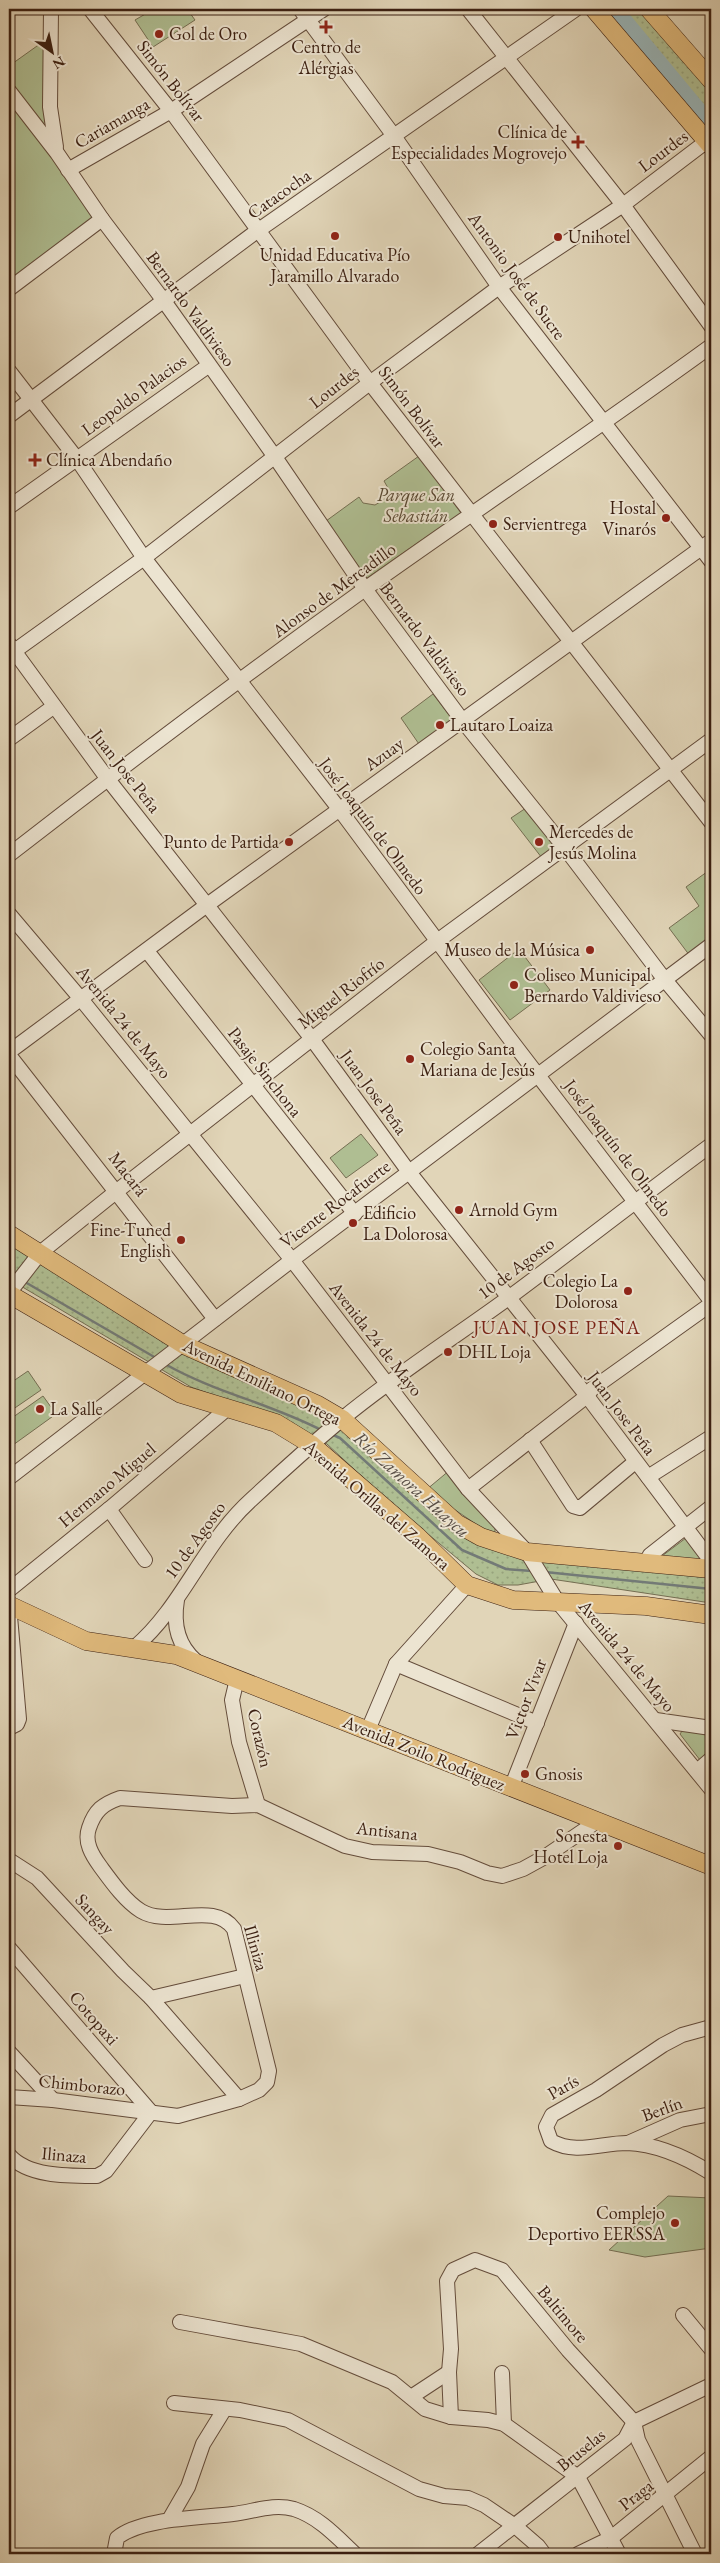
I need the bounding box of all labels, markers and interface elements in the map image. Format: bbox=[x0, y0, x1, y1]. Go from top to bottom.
marker: Centro de Alérgias bbox=[319, 20, 333, 34]
place label: Gol de Oro bbox=[169, 22, 247, 45]
north arrow bbox=[28, 28, 78, 78]
marker: Gol de Oro bbox=[153, 28, 165, 40]
street label: Simón Bolívar bbox=[132, 35, 210, 126]
place label: Centro de Alérgias bbox=[291, 35, 361, 79]
text: N bbox=[49, 52, 69, 74]
street label: Cariamanga bbox=[70, 91, 154, 153]
place label: Clínica de Especialidades Mogrovejo bbox=[391, 120, 567, 164]
street label: Lourdes bbox=[633, 124, 692, 177]
marker: Clínica de Especialidades Mogrovejo bbox=[571, 135, 585, 149]
street label: Catacocha bbox=[242, 163, 316, 224]
street label: Antonio José de Sucre bbox=[463, 207, 571, 344]
place label: Unihotel bbox=[568, 225, 630, 248]
marker: Unidad Educativa Pío Jaramillo Alvarado bbox=[329, 230, 341, 242]
marker: Unihotel bbox=[552, 231, 564, 243]
place label: Unidad Educativa Pío Jaramillo Alvarado bbox=[260, 243, 410, 287]
street label: Bernardo Valdivieso bbox=[142, 246, 241, 371]
street label: Leopoldo Palacios bbox=[77, 349, 191, 440]
street label: Lourdes bbox=[304, 360, 363, 413]
street label: Simón Bolívar bbox=[374, 361, 451, 453]
place label: Clínica Abendaño bbox=[46, 448, 172, 471]
marker: Clínica Abendaño bbox=[28, 453, 42, 467]
park label: Parque San Sebastián bbox=[377, 483, 455, 527]
place label: Hostal Vinarós bbox=[602, 496, 656, 540]
place label: Servientrega bbox=[503, 512, 588, 535]
marker: Hostal Vinarós bbox=[660, 512, 672, 524]
marker: Servientrega bbox=[487, 518, 499, 530]
street label: Alonso de Mercadillo bbox=[266, 537, 400, 643]
street label: Bernardo Valdivieso bbox=[375, 577, 476, 700]
place label: Lautaro Loaiza bbox=[450, 713, 554, 736]
marker: Lautaro Loaiza bbox=[434, 719, 446, 731]
street label: Juan Jose Peña bbox=[85, 723, 167, 818]
street label: Azuay bbox=[359, 732, 408, 776]
street label: José Joaquín de Olmedo bbox=[313, 751, 433, 899]
place label: Mercedes de Jesús Molina bbox=[547, 820, 638, 864]
place label: Punto de Partida bbox=[164, 830, 280, 853]
marker: Punto de Partida bbox=[283, 836, 295, 848]
marker: Mercedes de Jesús Molina bbox=[533, 836, 545, 848]
place label: Museo de la Música bbox=[444, 938, 581, 961]
marker: Museo de la Música bbox=[584, 944, 596, 956]
street label: Miguel Riofrío bbox=[293, 951, 389, 1034]
street label: Avenida 24 de Mayo bbox=[71, 960, 177, 1083]
place label: Coliseo Municipal Bernardo Valdivieso bbox=[524, 963, 661, 1007]
marker: Coliseo Municipal Bernardo Valdivieso bbox=[508, 979, 520, 991]
street label: Pasaje Sinchona bbox=[223, 1022, 308, 1122]
place label: Colegio Santa Mariana de Jesús bbox=[420, 1037, 535, 1081]
street label: Juan Jose Peña bbox=[335, 1043, 414, 1140]
marker: Colegio Santa Mariana de Jesús bbox=[404, 1053, 416, 1065]
street label: José Joaquín de Olmedo bbox=[558, 1073, 678, 1221]
street label: Macará bbox=[104, 1147, 153, 1201]
street label: Vicente Rocafuerte bbox=[275, 1154, 395, 1253]
place label: Arnold Gym bbox=[468, 1198, 558, 1221]
place label: Edificio La Dolorosa bbox=[363, 1201, 448, 1245]
marker: Arnold Gym bbox=[453, 1204, 465, 1216]
marker: Edificio La Dolorosa bbox=[347, 1217, 359, 1229]
place label: Fine-Tuned English bbox=[90, 1218, 172, 1262]
street label: 10 de Agosto bbox=[473, 1231, 559, 1304]
marker: Fine-Tuned English bbox=[175, 1234, 187, 1246]
place label: Colegio La Dolorosa bbox=[543, 1269, 619, 1313]
street label: Avenida 24 de Mayo bbox=[324, 1276, 428, 1401]
marker: Colegio La Dolorosa bbox=[622, 1285, 634, 1297]
district label: JUAN JOSE PEÑA bbox=[471, 1314, 641, 1340]
street label: Avenida Emiliano Ortega bbox=[178, 1333, 346, 1430]
place label: DHL Loja bbox=[458, 1340, 532, 1363]
marker: DHL Loja bbox=[442, 1346, 454, 1358]
street label: Juan Jose Peña bbox=[582, 1364, 662, 1460]
place label: La Salle bbox=[50, 1397, 103, 1420]
marker: La Salle bbox=[34, 1403, 46, 1415]
water label: Río Zamora Huaycu bbox=[348, 1425, 475, 1543]
street label: Avenida Orillas del Zamora bbox=[298, 1434, 456, 1575]
street label: Hermano Miguel bbox=[53, 1437, 160, 1532]
street label: 10 de Agosto bbox=[159, 1496, 230, 1583]
street label: Avenida 24 de Mayo bbox=[573, 1594, 681, 1716]
street label: Victor Vivar bbox=[500, 1655, 551, 1742]
street label: Corazón bbox=[243, 1706, 279, 1770]
street label: Avenida Zoilo Rodriguez bbox=[339, 1709, 509, 1796]
place label: Gnosis bbox=[535, 1762, 583, 1785]
marker: Gnosis bbox=[519, 1768, 531, 1780]
street label: Antisana bbox=[354, 1816, 420, 1845]
place label: Sonesta Hotel Loja bbox=[533, 1824, 609, 1868]
marker: Sonesta Hotel Loja bbox=[612, 1840, 624, 1852]
street label: Sangay bbox=[71, 1888, 120, 1939]
street label: Illiniza bbox=[239, 1922, 274, 1974]
street label: Cotopaxi bbox=[65, 1986, 125, 2050]
street label: París bbox=[543, 2068, 583, 2105]
street label: Chimborazo bbox=[37, 2069, 127, 2101]
street label: Berlín bbox=[638, 2090, 686, 2126]
street label: Ilinaza bbox=[41, 2141, 88, 2168]
place label: Complejo Deportivo EERSSA bbox=[528, 2201, 666, 2245]
marker: Complejo Deportivo EERSSA bbox=[669, 2217, 681, 2229]
street label: Baltimore bbox=[533, 2280, 594, 2347]
street label: Bruselas bbox=[552, 2423, 610, 2476]
street label: Praga bbox=[614, 2473, 658, 2515]

